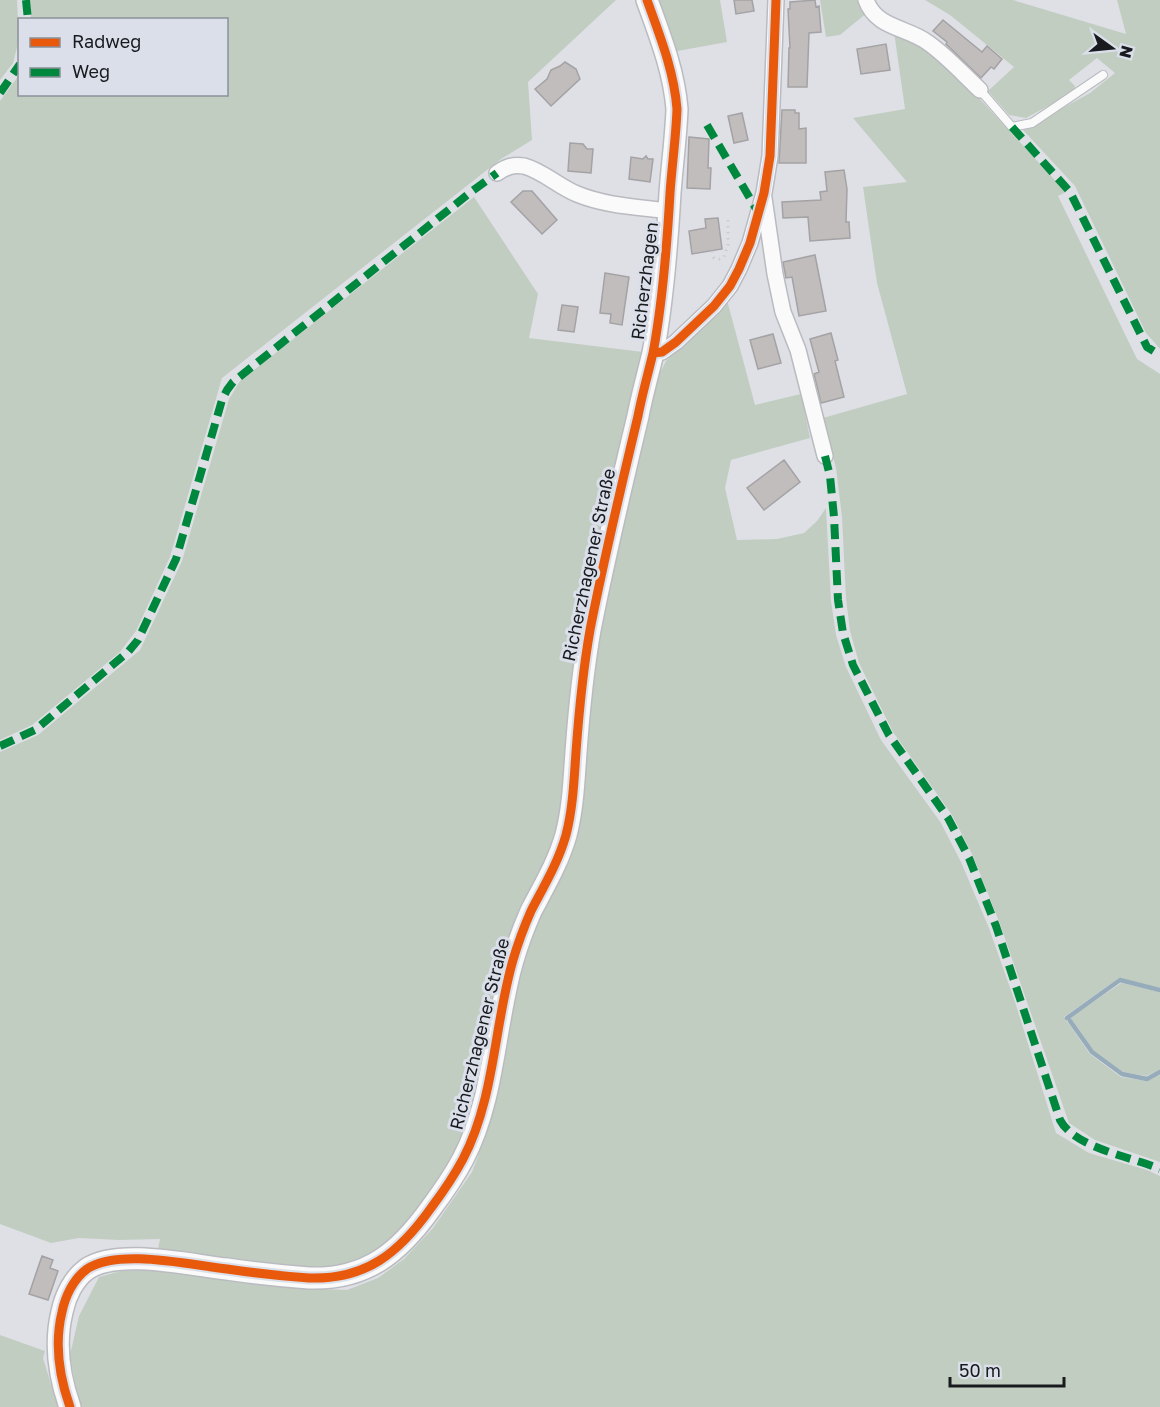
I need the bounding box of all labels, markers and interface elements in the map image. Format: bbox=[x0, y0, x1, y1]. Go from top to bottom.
legend bbox=[18, 18, 228, 96]
north arrow bbox=[1082, 18, 1142, 78]
text: Radweg bbox=[72, 30, 141, 52]
text: N bbox=[1115, 43, 1138, 60]
text: Weg bbox=[72, 60, 110, 82]
street label: Richerzhagen bbox=[626, 221, 662, 341]
street label: Richerzhagener Straße bbox=[557, 466, 619, 663]
street label: Richerzhagener Straße bbox=[445, 936, 514, 1132]
scale bar bbox=[950, 1350, 1064, 1388]
text: 50 m bbox=[959, 1359, 1001, 1381]

